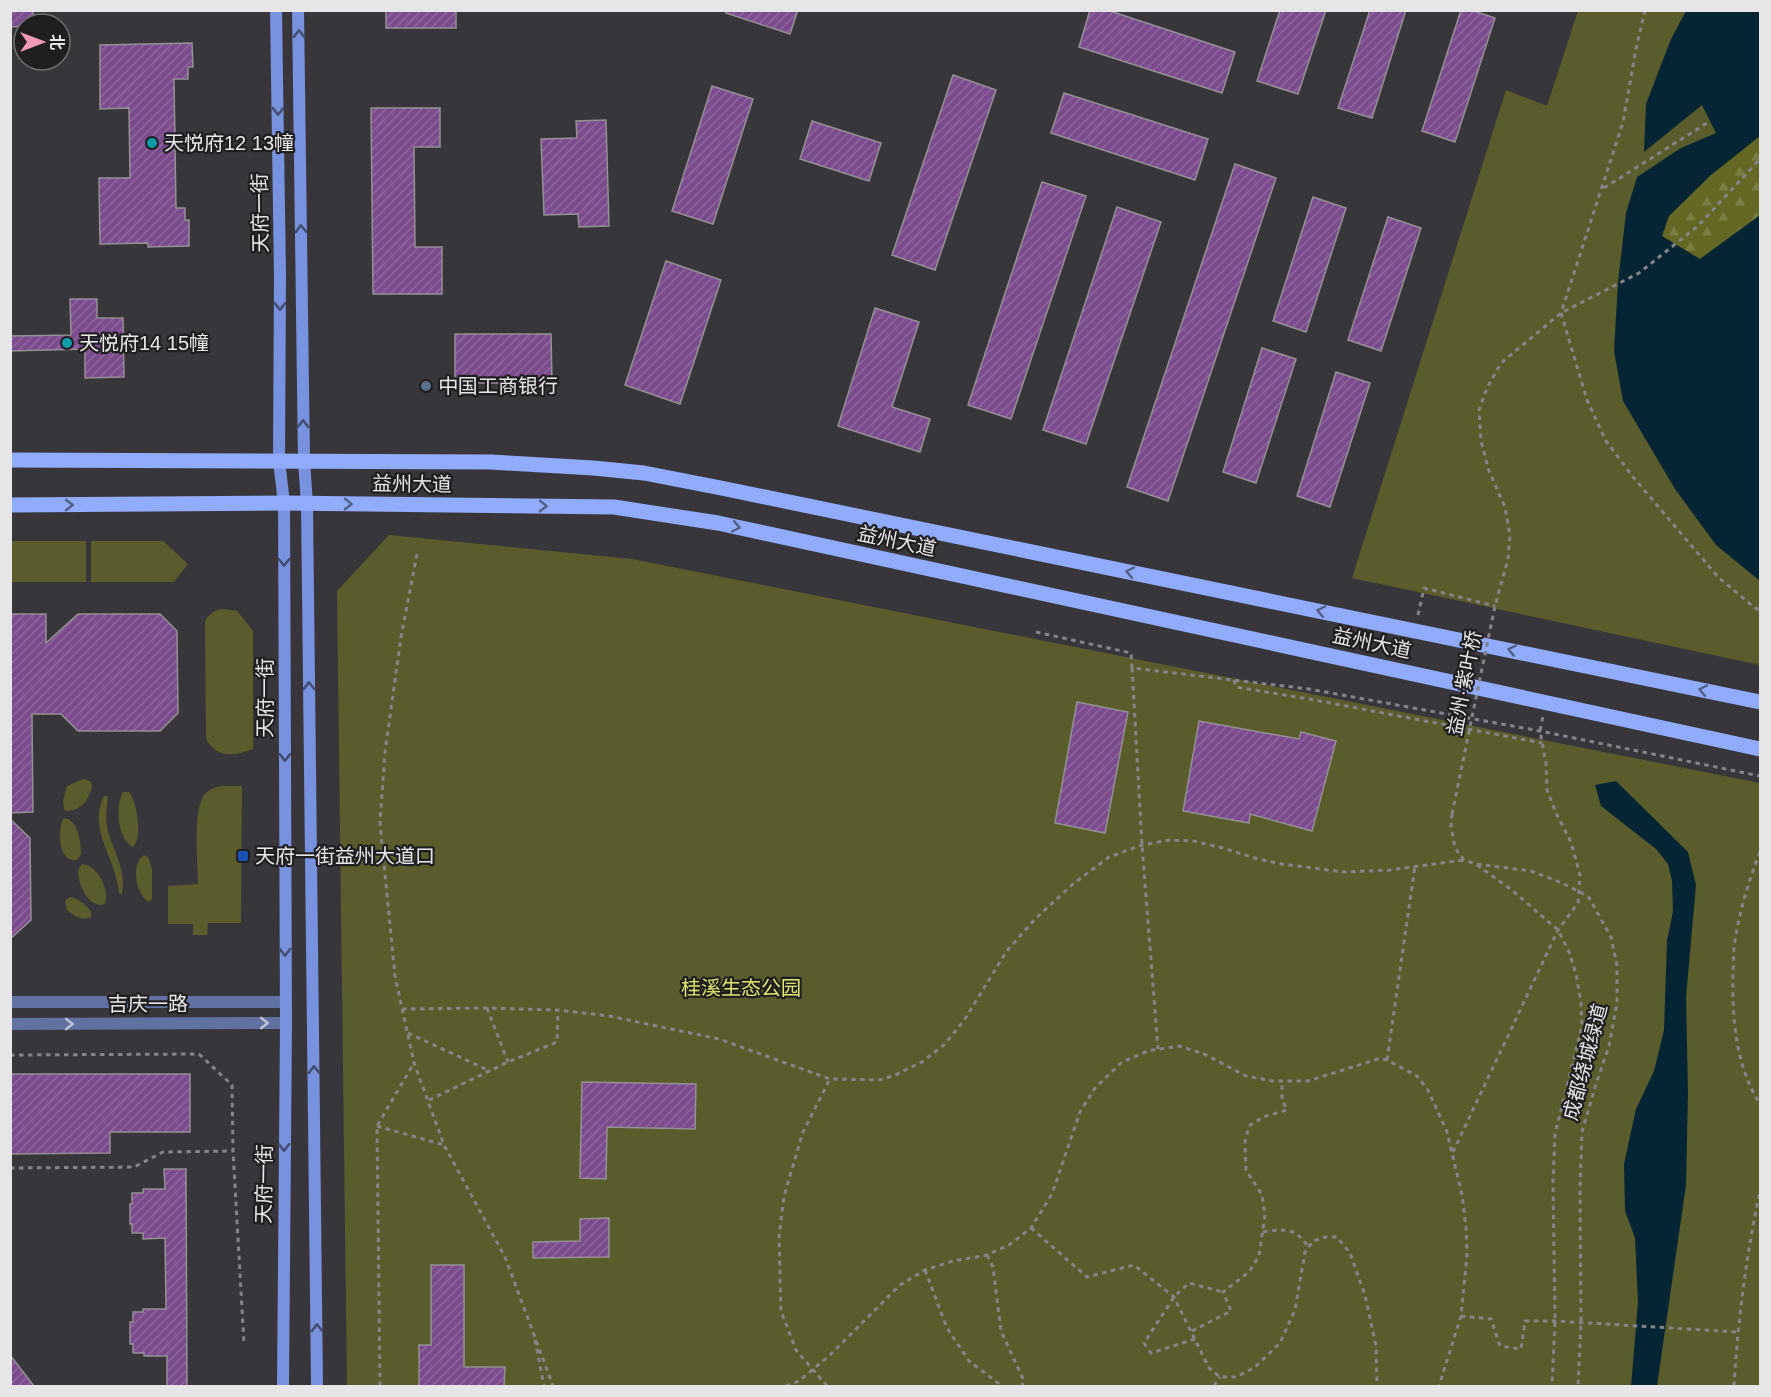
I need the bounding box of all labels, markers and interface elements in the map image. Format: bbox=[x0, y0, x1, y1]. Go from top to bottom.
north arrow bbox=[12, 12, 72, 72]
one-way arrow bbox=[293, 30, 305, 39]
text: 北 bbox=[48, 34, 65, 50]
one-way arrow bbox=[272, 106, 284, 115]
place label: 天悦府12 13幢 bbox=[164, 132, 294, 154]
marker: 天悦府12 13幢 bbox=[145, 136, 159, 150]
street label: 天府一街 bbox=[248, 173, 272, 253]
one-way arrow bbox=[295, 225, 307, 234]
one-way arrow bbox=[274, 301, 286, 310]
place label: 天悦府14 15幢 bbox=[79, 332, 209, 354]
marker: 天悦府14 15幢 bbox=[60, 336, 74, 350]
place label: 中国工商银行 bbox=[438, 375, 558, 397]
marker: 中国工商银行 bbox=[419, 379, 433, 393]
one-way arrow bbox=[297, 420, 309, 429]
street label: 益州大道 bbox=[372, 472, 452, 496]
one-way arrow bbox=[343, 498, 352, 510]
one-way arrow bbox=[64, 499, 73, 511]
one-way arrow bbox=[538, 500, 547, 512]
one-way arrow bbox=[731, 520, 741, 533]
street label: 益州大道 bbox=[856, 522, 938, 560]
one-way arrow bbox=[278, 557, 290, 566]
one-way arrow bbox=[1126, 566, 1136, 579]
one-way arrow bbox=[1317, 605, 1327, 618]
street label: 益州大道 bbox=[1331, 624, 1413, 662]
street label: 益州·紫叶桥 bbox=[1443, 629, 1485, 737]
one-way arrow bbox=[1508, 645, 1518, 658]
street label: 天府一街 bbox=[254, 658, 276, 738]
one-way arrow bbox=[303, 682, 315, 691]
one-way arrow bbox=[1698, 684, 1708, 697]
one-way arrow bbox=[279, 752, 291, 761]
place label: 天府一街益州大道口 bbox=[255, 845, 435, 867]
marker: 天府一街益州大道口 bbox=[236, 849, 250, 863]
one-way arrow bbox=[279, 947, 291, 956]
park label: 桂溪生态公园 bbox=[681, 977, 801, 999]
street label: 吉庆一路 bbox=[108, 993, 188, 1015]
street label: 成都绕城绿道 bbox=[1559, 1001, 1611, 1123]
one-way arrow bbox=[259, 1017, 268, 1029]
one-way arrow bbox=[64, 1018, 73, 1030]
one-way arrow bbox=[308, 1066, 320, 1075]
one-way arrow bbox=[278, 1142, 290, 1151]
street label: 天府一街 bbox=[252, 1144, 276, 1224]
one-way arrow bbox=[311, 1324, 323, 1333]

